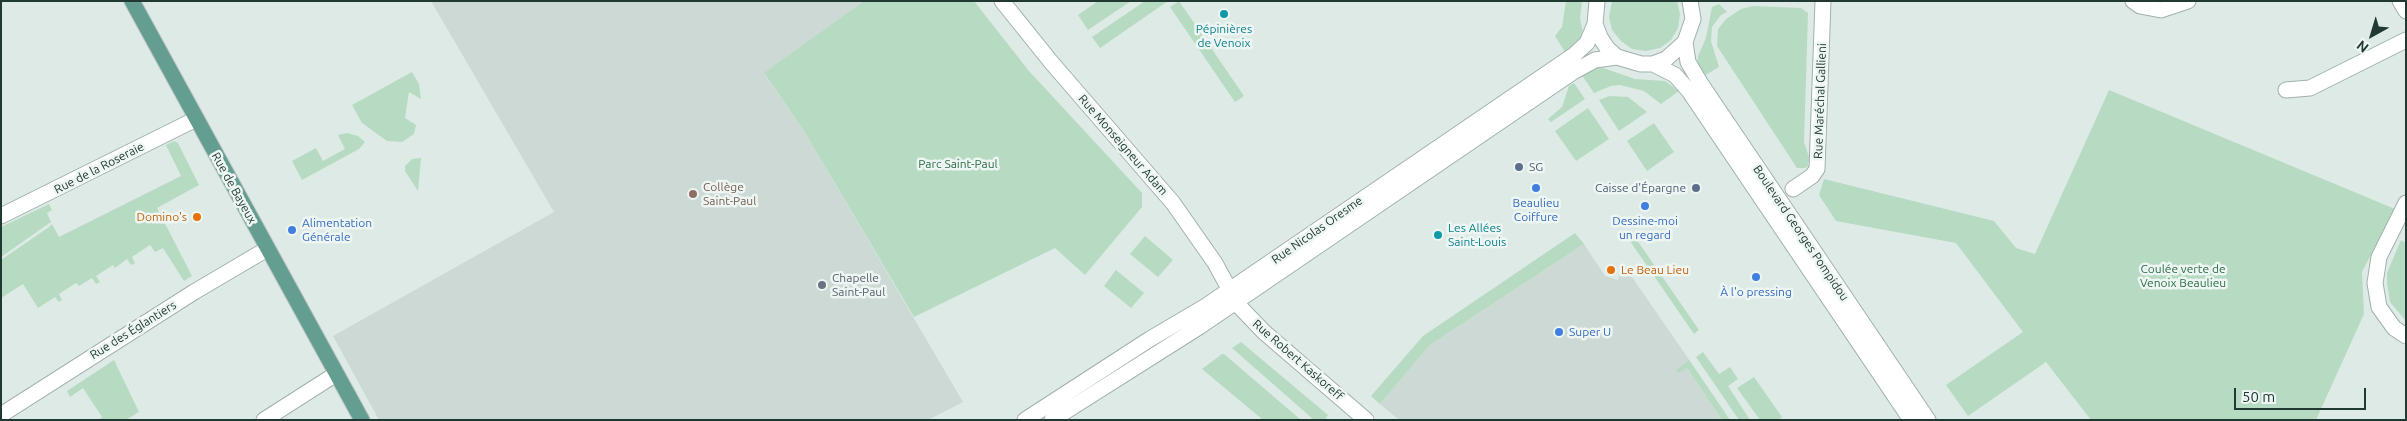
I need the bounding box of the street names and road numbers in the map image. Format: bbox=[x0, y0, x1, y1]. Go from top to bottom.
street label: Rue Maréchal Gallieni bbox=[1811, 43, 1829, 159]
street label: Rue Monseigneur Adam bbox=[1075, 92, 1171, 198]
street label: Rue de la Roseraie bbox=[52, 139, 146, 197]
street label: Rue de Bayeux bbox=[209, 150, 259, 226]
street label: Boulevard Georges Pompidou bbox=[1750, 162, 1852, 304]
street label: Rue Nicolas Oresme bbox=[1269, 193, 1365, 267]
street label: Rue des Églantiers bbox=[87, 298, 179, 362]
street label: Rue Robert Kaskoreff bbox=[1250, 317, 1346, 403]

